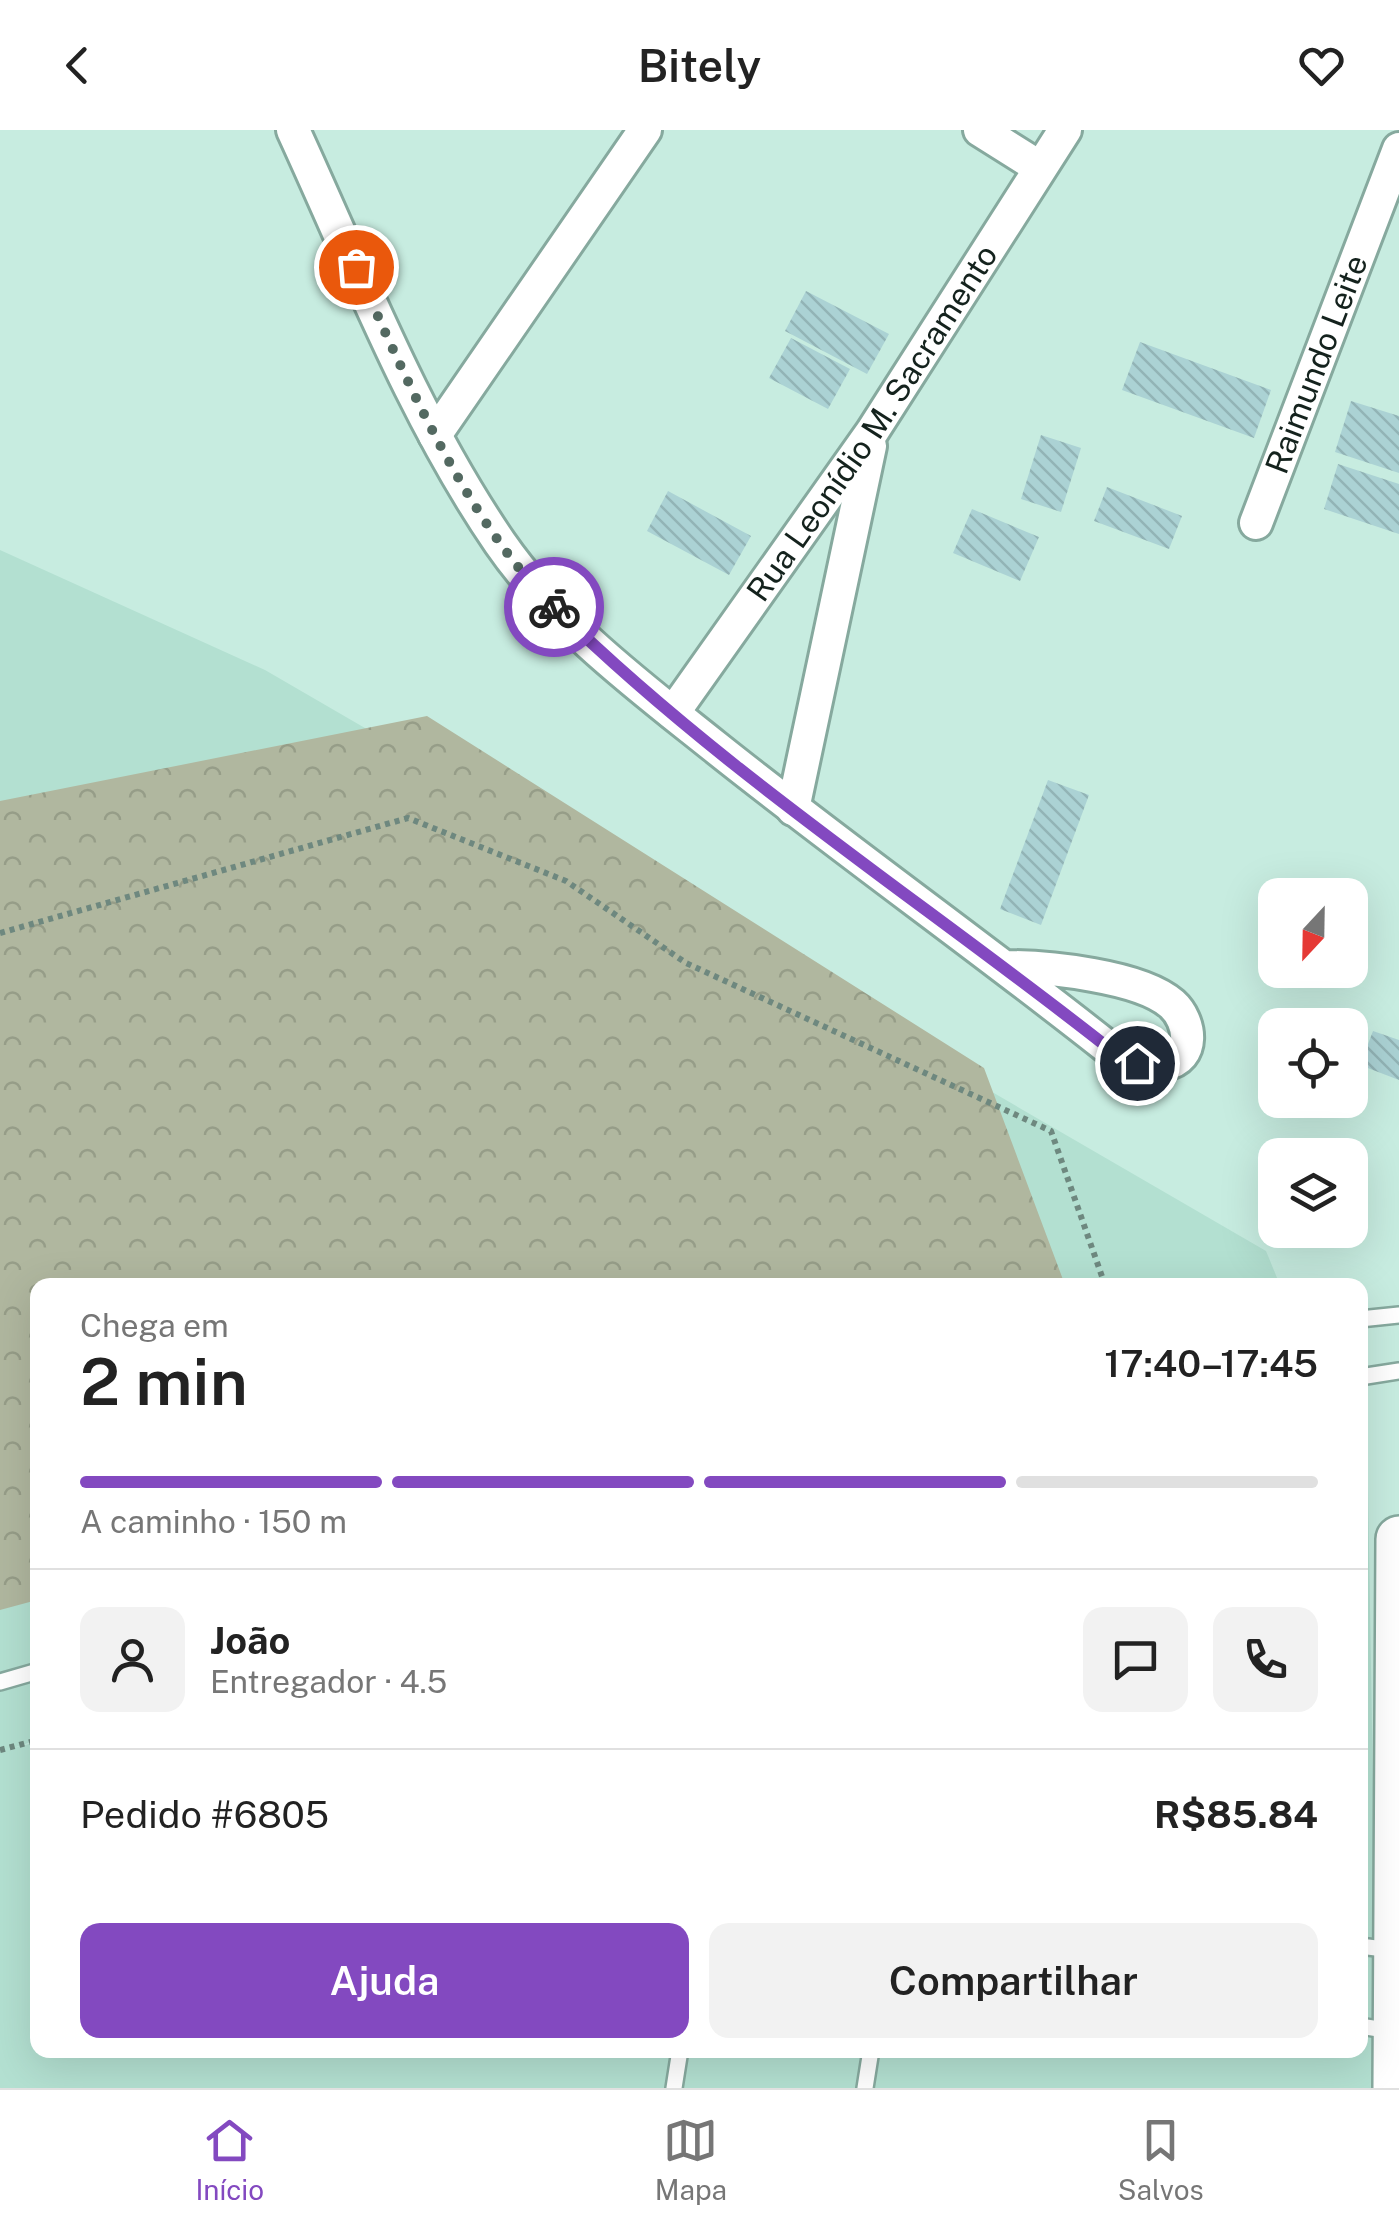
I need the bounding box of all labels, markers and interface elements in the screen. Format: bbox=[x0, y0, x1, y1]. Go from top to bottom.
icon: back bbox=[50, 38, 105, 93]
icon: heart bbox=[1294, 38, 1349, 93]
text: Bitely bbox=[638, 39, 761, 92]
pin bbox=[314, 225, 399, 310]
street label: Rua Leonídio M. Sacramento bbox=[739, 238, 1005, 608]
icon: bag bbox=[329, 240, 384, 295]
street label: Raimundo Leite bbox=[1258, 250, 1375, 479]
courier bbox=[504, 557, 604, 657]
icon: bike bbox=[527, 580, 582, 635]
north arrow bbox=[1258, 878, 1368, 988]
map controls bbox=[1258, 878, 1368, 1248]
button: locate bbox=[1258, 1008, 1368, 1118]
pin bbox=[1095, 1021, 1180, 1106]
icon: home bbox=[1110, 1036, 1165, 1091]
button: layers bbox=[1258, 1138, 1368, 1248]
text: Chega em bbox=[80, 1307, 229, 1344]
text: 17:40–17:45 bbox=[1104, 1341, 1318, 1386]
text: 2 min bbox=[80, 1343, 248, 1420]
text: A caminho · 150 m bbox=[80, 1503, 347, 1540]
button: person bbox=[80, 1607, 185, 1712]
button: chat bbox=[1083, 1607, 1188, 1712]
button: phone bbox=[1213, 1607, 1318, 1712]
text: João bbox=[210, 1618, 290, 1663]
text: Entregador · 4.5 bbox=[210, 1663, 447, 1700]
text: Pedido #6805 bbox=[80, 1792, 329, 1837]
text: R$85.84 bbox=[1154, 1792, 1318, 1837]
button: Ajuda bbox=[80, 1923, 689, 2038]
button: Compartilhar bbox=[709, 1923, 1318, 2038]
tab: Início bbox=[195, 2113, 264, 2206]
tab: Mapa bbox=[655, 2113, 727, 2206]
tab: Salvos bbox=[1118, 2113, 1204, 2206]

